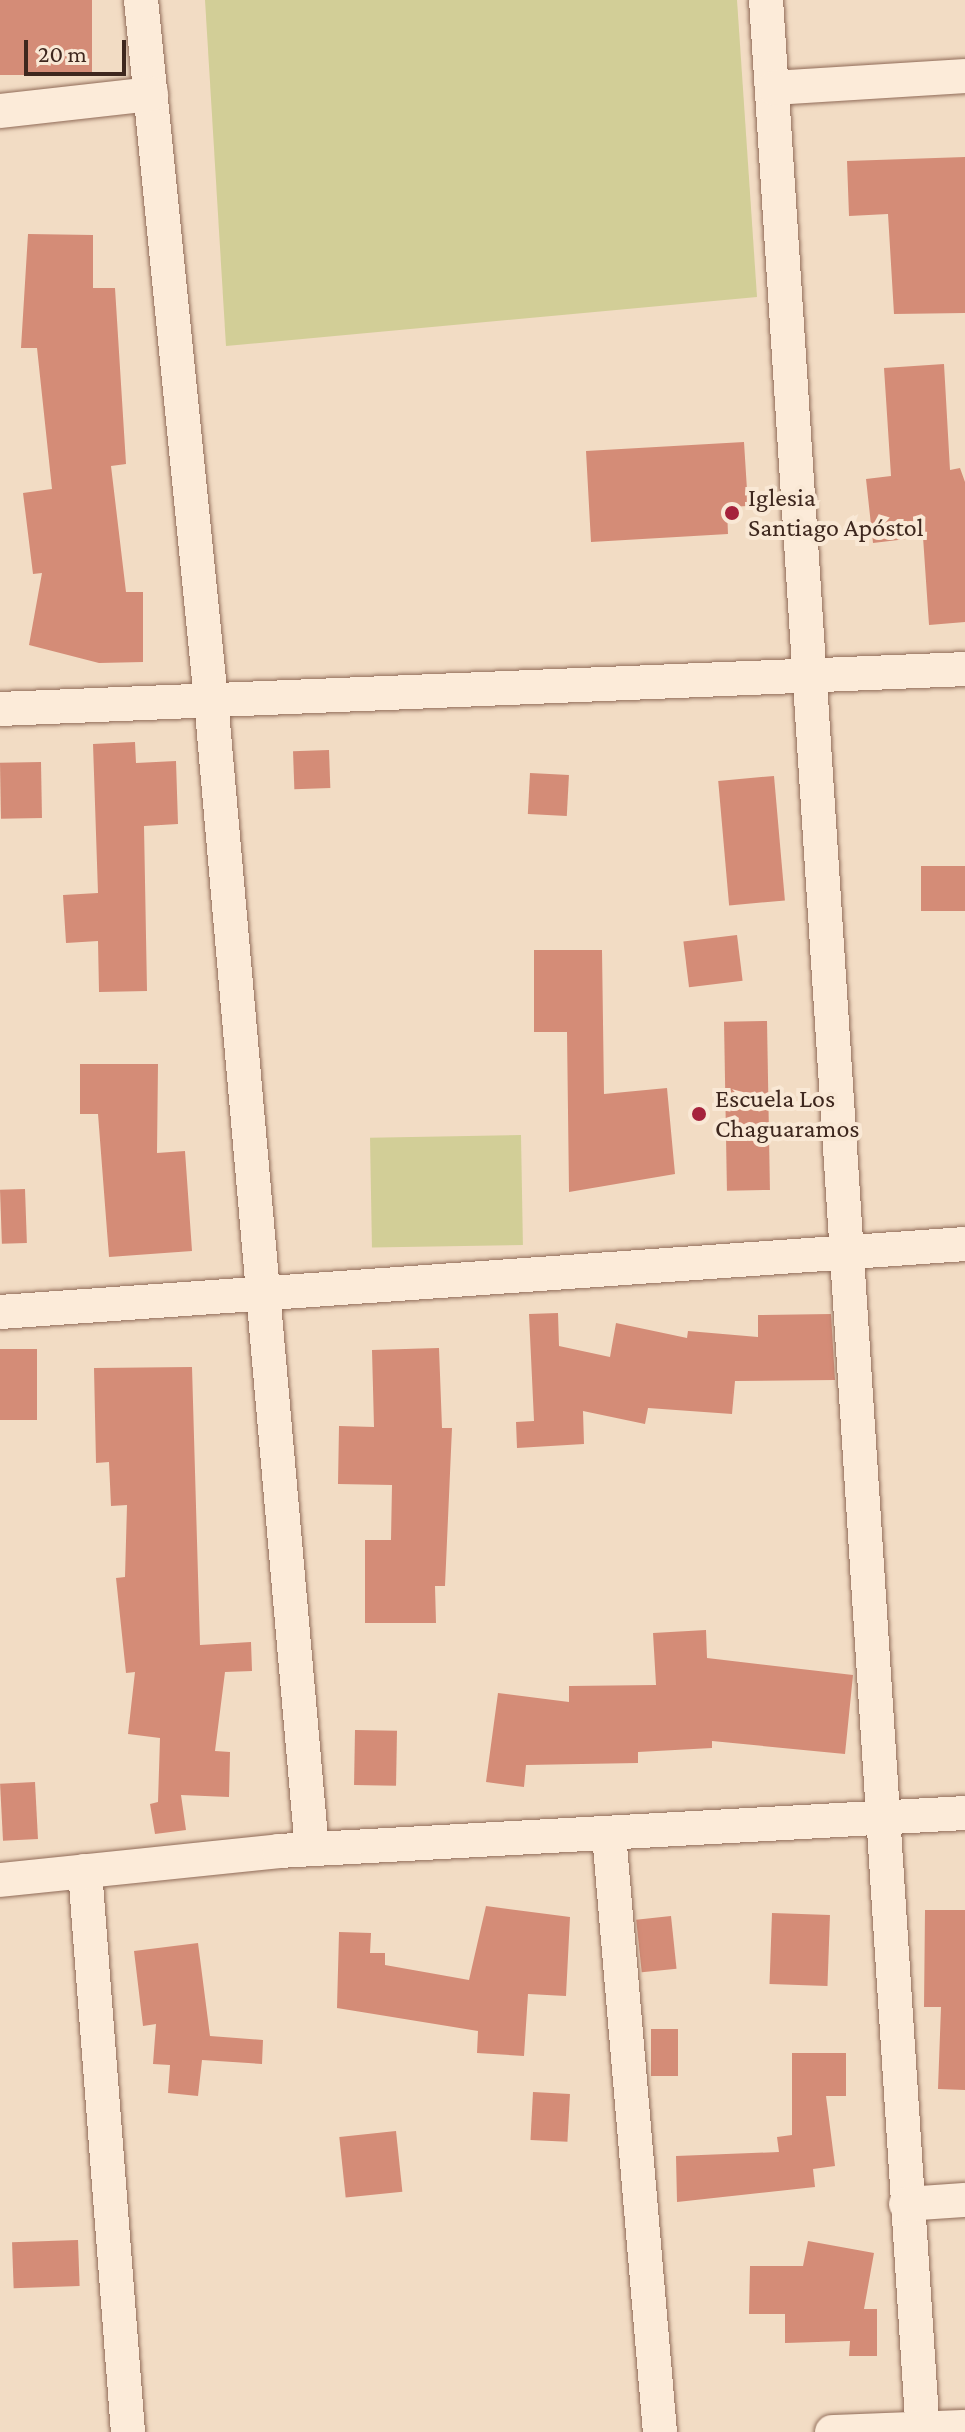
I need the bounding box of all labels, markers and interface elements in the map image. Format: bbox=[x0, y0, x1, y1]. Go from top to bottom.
scale bar bbox=[28, 24, 130, 74]
text: 20 m bbox=[38, 40, 87, 67]
place label: Iglesia Santiago Apóstol bbox=[748, 482, 924, 544]
marker: Iglesia Santiago Apóstol bbox=[723, 504, 741, 522]
place label: Escuela Los Chaguaramos bbox=[715, 1083, 859, 1144]
marker: Escuela Los Chaguaramos bbox=[690, 1105, 708, 1123]

